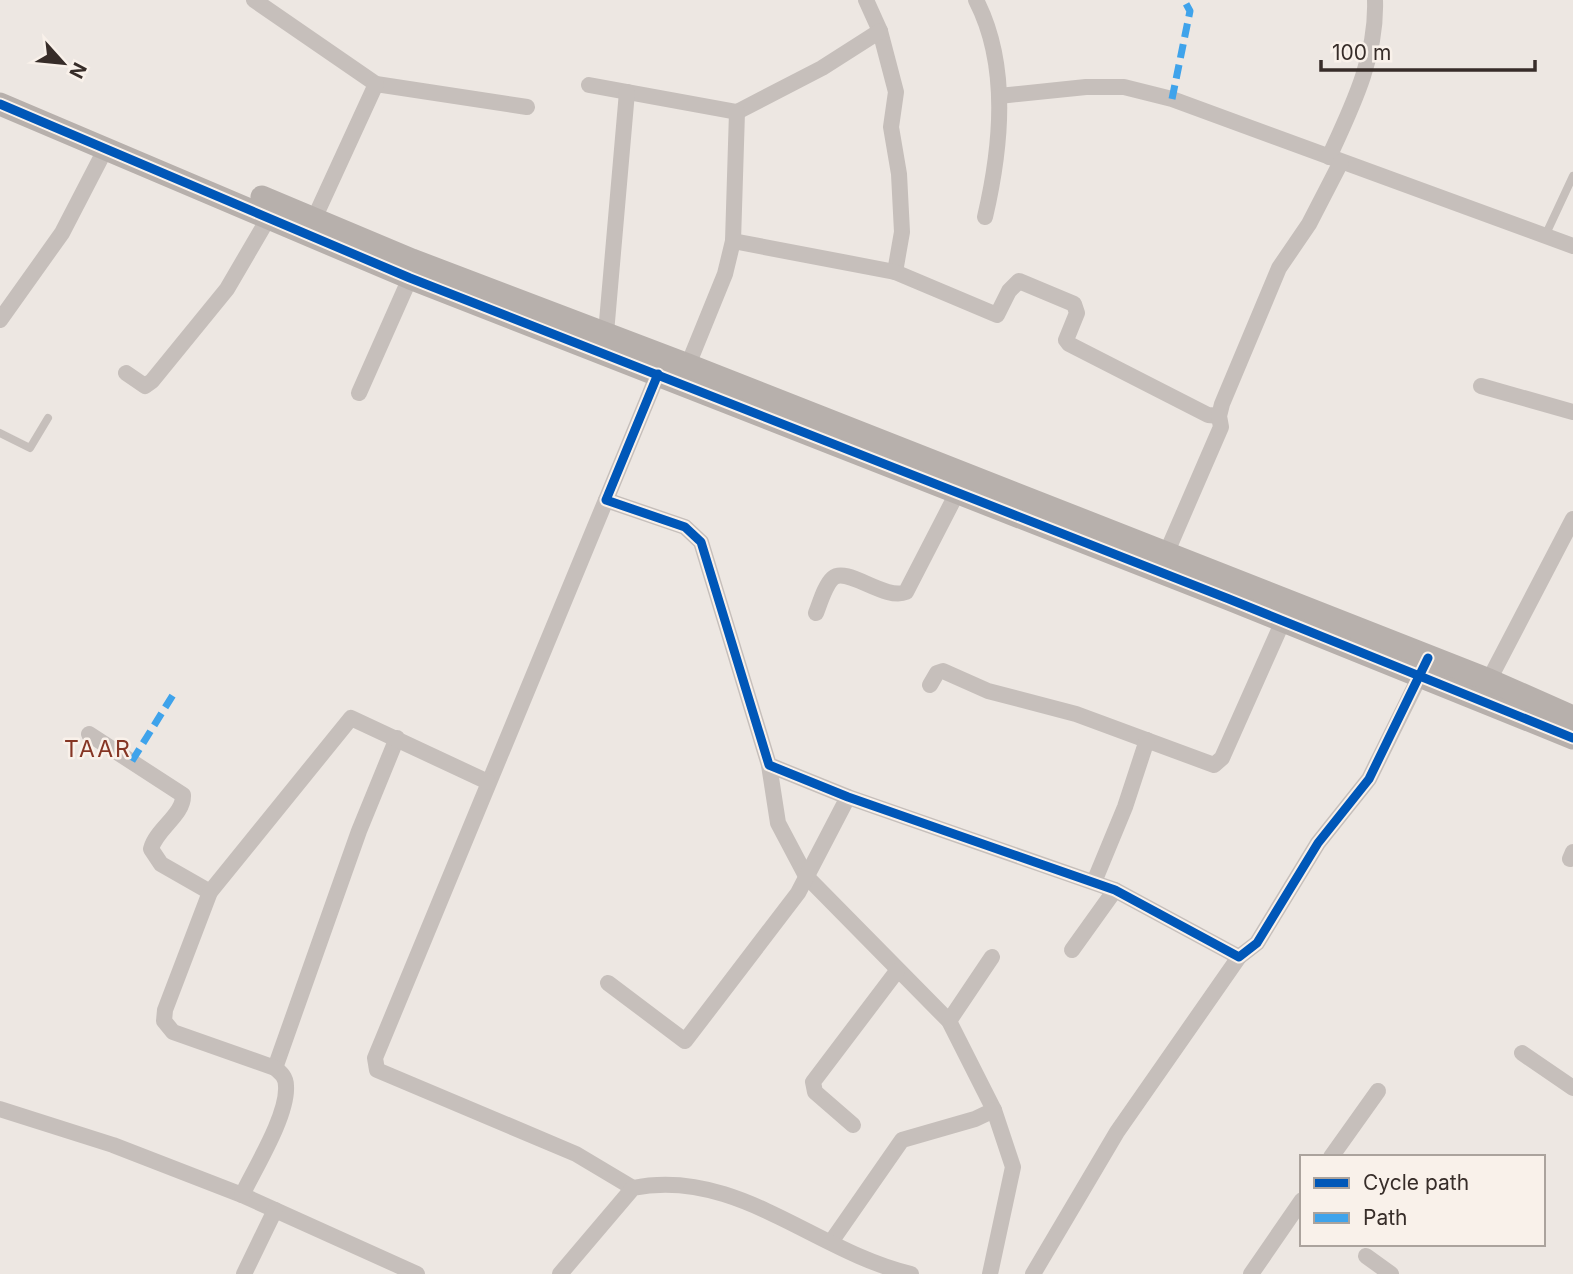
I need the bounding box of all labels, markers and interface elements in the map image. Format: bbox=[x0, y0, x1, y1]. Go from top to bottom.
north arrow bbox=[28, 28, 98, 98]
scale bar bbox=[1321, 28, 1534, 72]
text: 100 m bbox=[1332, 40, 1391, 65]
text: N bbox=[64, 59, 91, 82]
district label: TAAR bbox=[64, 735, 132, 763]
legend bbox=[1300, 1155, 1545, 1246]
text: Cycle path bbox=[1363, 1170, 1469, 1195]
text: Path bbox=[1363, 1205, 1408, 1230]

